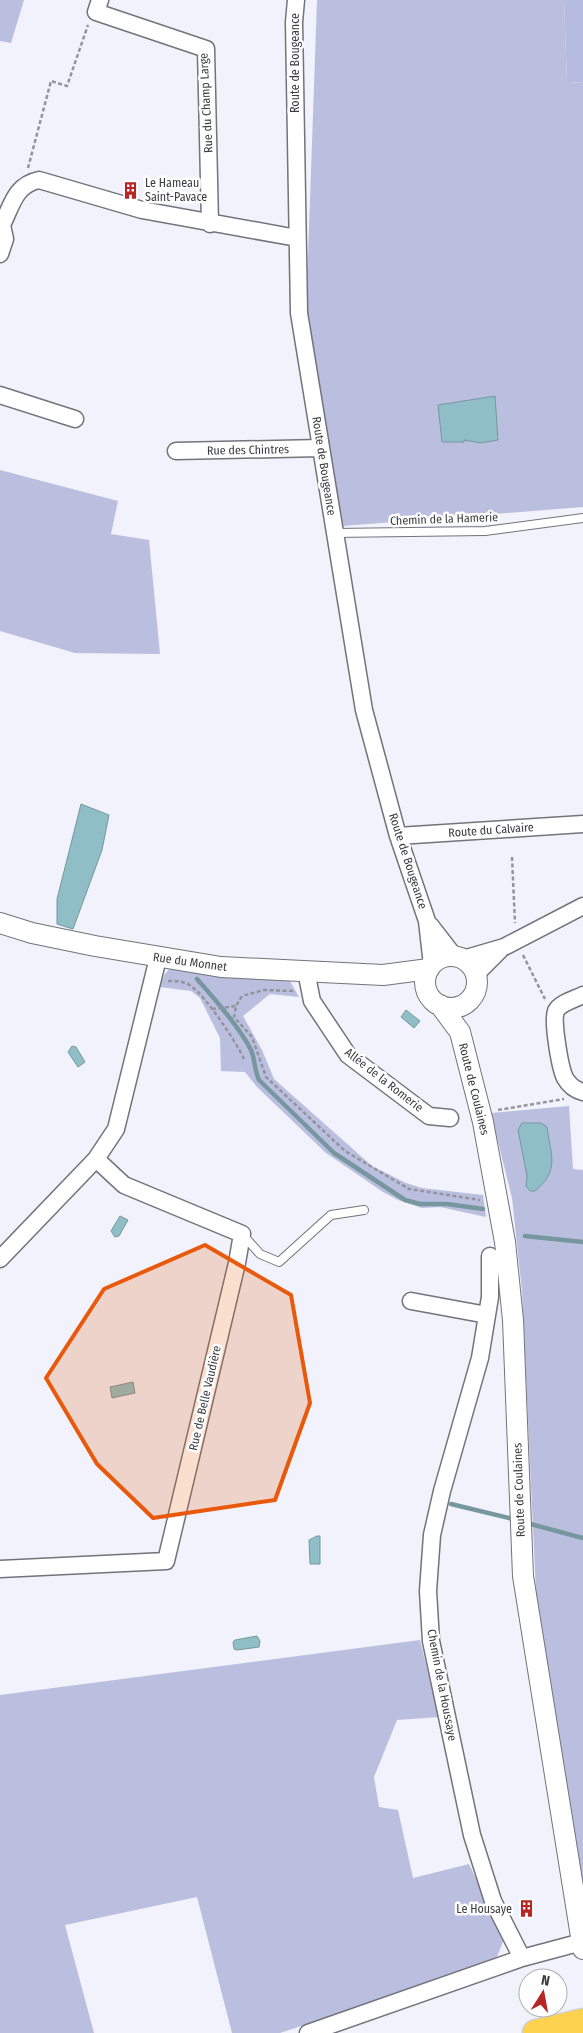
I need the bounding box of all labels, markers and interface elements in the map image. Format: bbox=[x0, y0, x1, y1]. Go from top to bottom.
street label: Route de Bougeance bbox=[288, 13, 302, 113]
street label: Rue du Champ Large bbox=[196, 53, 216, 153]
place label: Le Hameau Saint-Pavace bbox=[145, 176, 207, 204]
building icon: Le Hameau Saint-Pavace bbox=[121, 180, 141, 200]
street label: Route de Bougeance bbox=[309, 415, 339, 517]
street label: Rue des Chintres bbox=[207, 442, 289, 458]
street label: Chemin de la Hamerie bbox=[390, 510, 498, 528]
street label: Route de Bougeance bbox=[386, 811, 430, 911]
street label: Route du Calvaire bbox=[448, 820, 534, 840]
street label: Rue du Monnet bbox=[152, 950, 228, 974]
street label: Route de Coulaines bbox=[456, 1041, 492, 1137]
street label: Allée de la Romerie bbox=[342, 1045, 426, 1115]
street label: Rue de Belle Vaudière bbox=[186, 1344, 224, 1452]
street label: Route de Coulaines bbox=[510, 1443, 528, 1537]
street label: Chemin de la Houssaye bbox=[424, 1628, 460, 1742]
building icon: Le Housaye bbox=[516, 1899, 536, 1919]
place label: Le Housaye bbox=[456, 1902, 512, 1916]
north arrow bbox=[518, 1968, 568, 2018]
text: N bbox=[540, 1972, 551, 1990]

